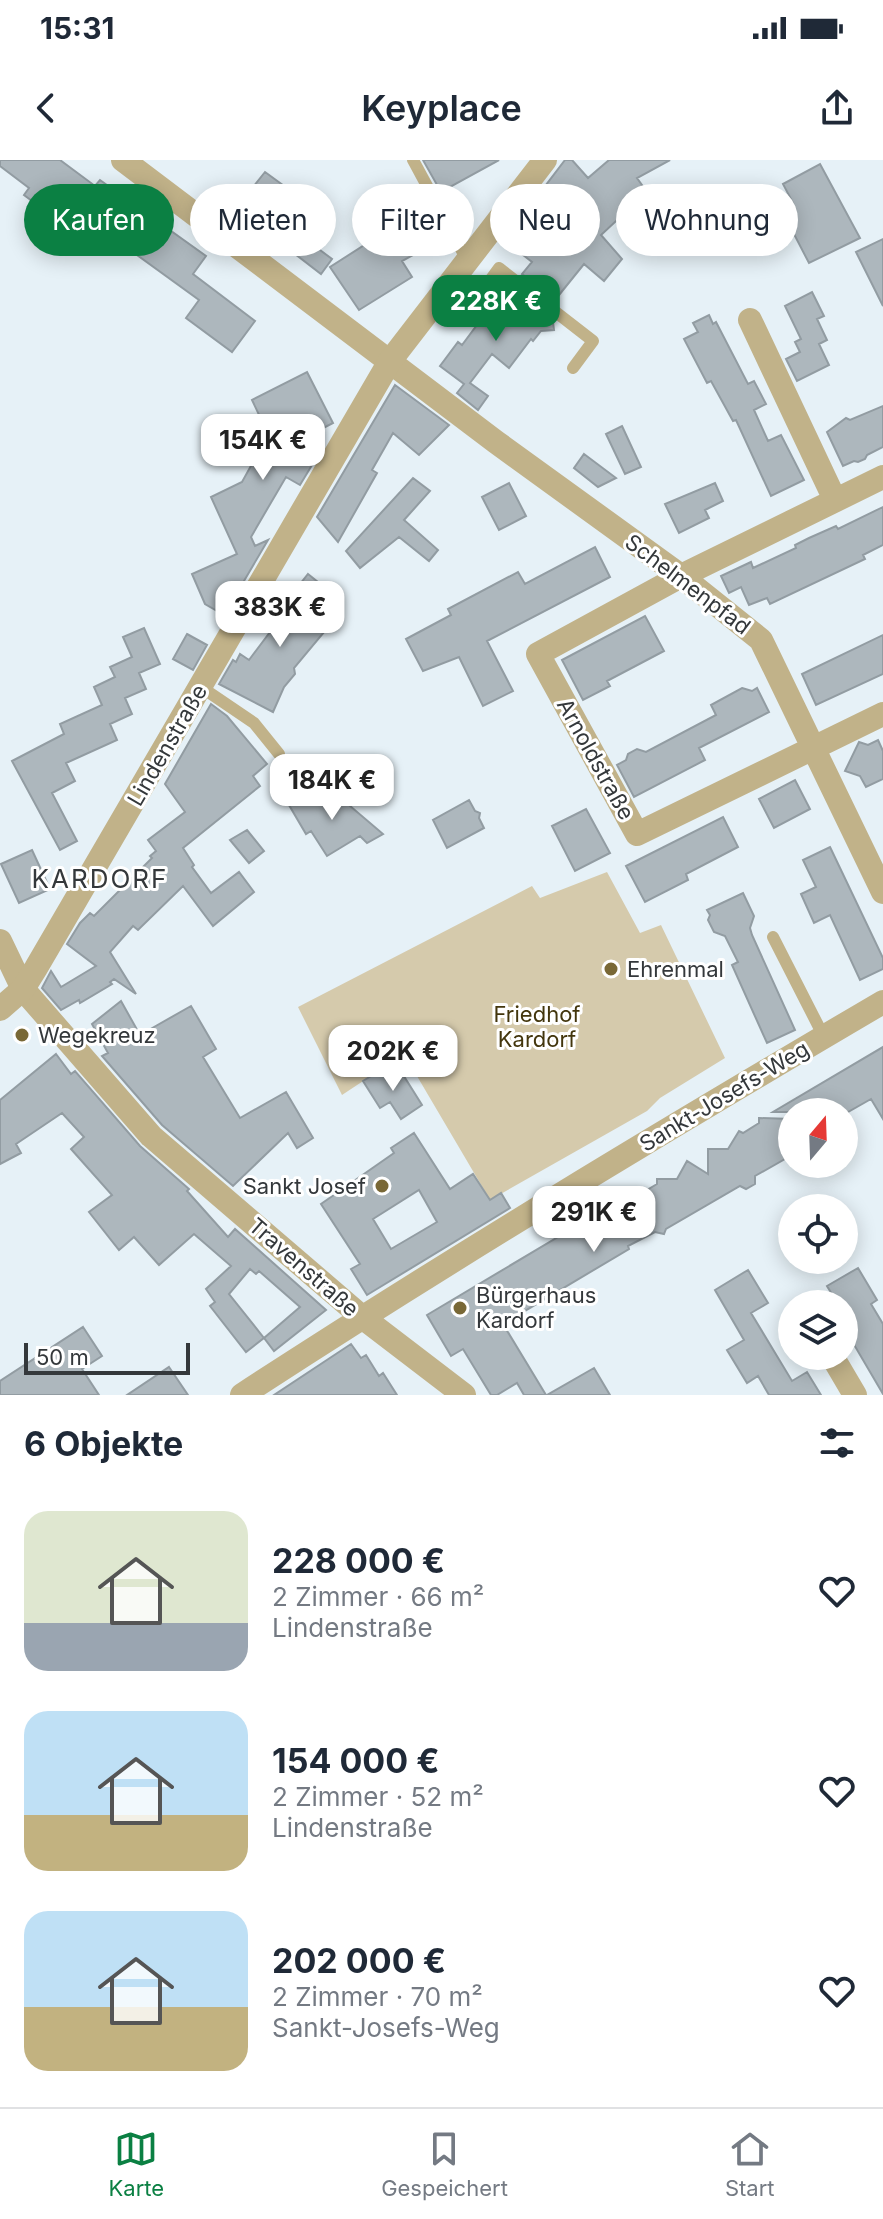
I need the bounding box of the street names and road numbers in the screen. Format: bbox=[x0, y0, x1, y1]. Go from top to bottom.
street label: Schelmenpfad bbox=[620, 528, 756, 640]
street label: Lindenstraße bbox=[122, 680, 212, 810]
street label: Arnoldstraße bbox=[552, 694, 640, 824]
street label: Sankt-Josefs-Weg bbox=[635, 1035, 813, 1157]
street label: Travenstraße bbox=[244, 1212, 364, 1322]

